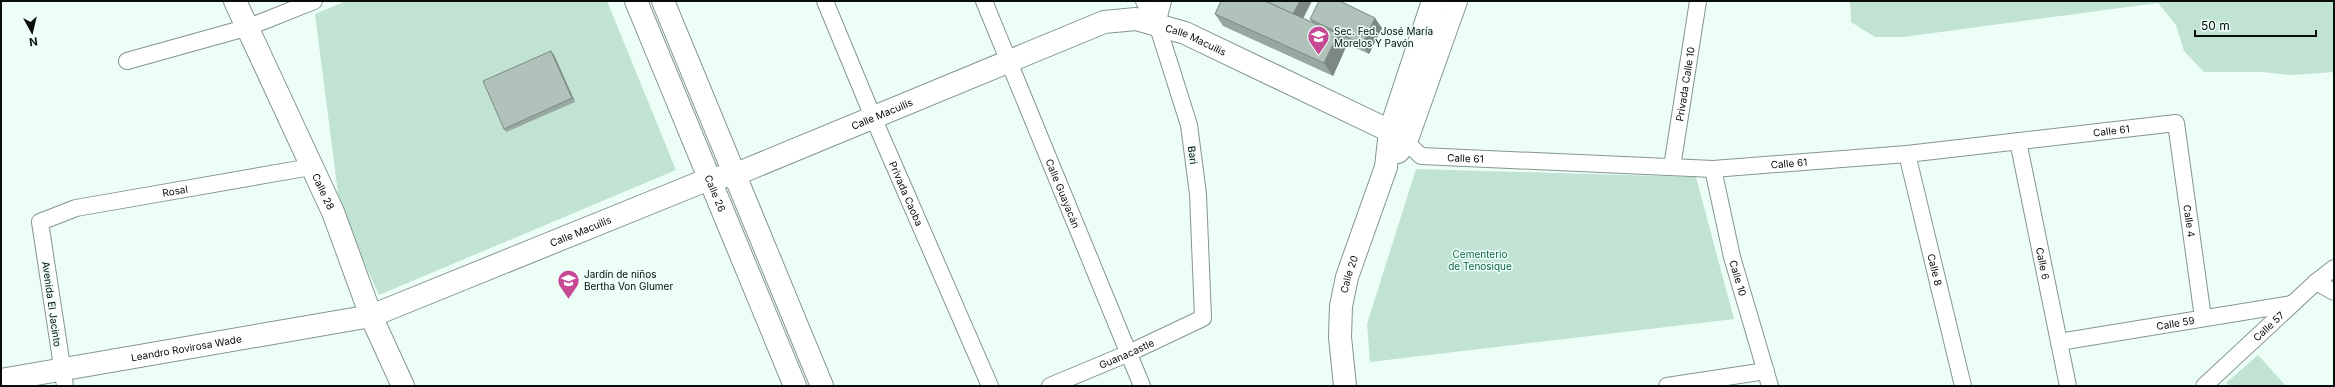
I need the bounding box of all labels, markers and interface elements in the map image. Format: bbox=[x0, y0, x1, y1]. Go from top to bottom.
north arrow bbox=[12, 12, 52, 52]
scale bar bbox=[2195, 12, 2316, 38]
text: 50 m bbox=[2201, 18, 2230, 33]
street label: Calle Macuilis bbox=[1164, 22, 1228, 58]
school or university icon: Sec. Fed. José María Morelos Y Pavón bbox=[1305, 24, 1331, 57]
place label: Sec. Fed. José María Morelos Y Pavón bbox=[1334, 25, 1433, 49]
text: N bbox=[28, 34, 39, 49]
street label: Privada Calle 10 bbox=[1673, 46, 1697, 122]
street label: Calle Macuilis bbox=[849, 96, 914, 132]
street label: Calle 61 bbox=[2092, 122, 2130, 139]
street label: Bari bbox=[1186, 145, 1200, 165]
street label: Calle 61 bbox=[1447, 151, 1484, 165]
street label: Calle 61 bbox=[1770, 156, 1808, 171]
street label: Calle Guayacán bbox=[1043, 157, 1083, 230]
street label: Privada Caoba bbox=[887, 159, 926, 228]
street label: Calle 28 bbox=[310, 171, 337, 212]
street label: Calle 26 bbox=[702, 173, 728, 213]
street label: Rosal bbox=[161, 183, 189, 199]
street label: Calle 4 bbox=[2181, 204, 2198, 238]
street label: Calle Macuilis bbox=[548, 213, 613, 249]
street label: Calle 6 bbox=[2034, 246, 2052, 281]
park label: Cementerio de Tenosique bbox=[1448, 248, 1512, 272]
street label: Calle 8 bbox=[1925, 252, 1945, 287]
street label: Calle 20 bbox=[1338, 254, 1360, 294]
street label: Calle 10 bbox=[1727, 259, 1749, 297]
street label: Avenida El Jacinto bbox=[40, 261, 64, 347]
school or university icon: Jardín de niños Bertha Von Glumer bbox=[556, 267, 582, 300]
place label: Jardín de niños Bertha Von Glumer bbox=[584, 268, 673, 292]
street label: Calle 57 bbox=[2250, 309, 2287, 344]
street label: Calle 59 bbox=[2155, 314, 2196, 332]
street label: Leandro Rovirosa Wade bbox=[130, 332, 243, 363]
street label: Guanacastle bbox=[1097, 336, 1156, 371]

